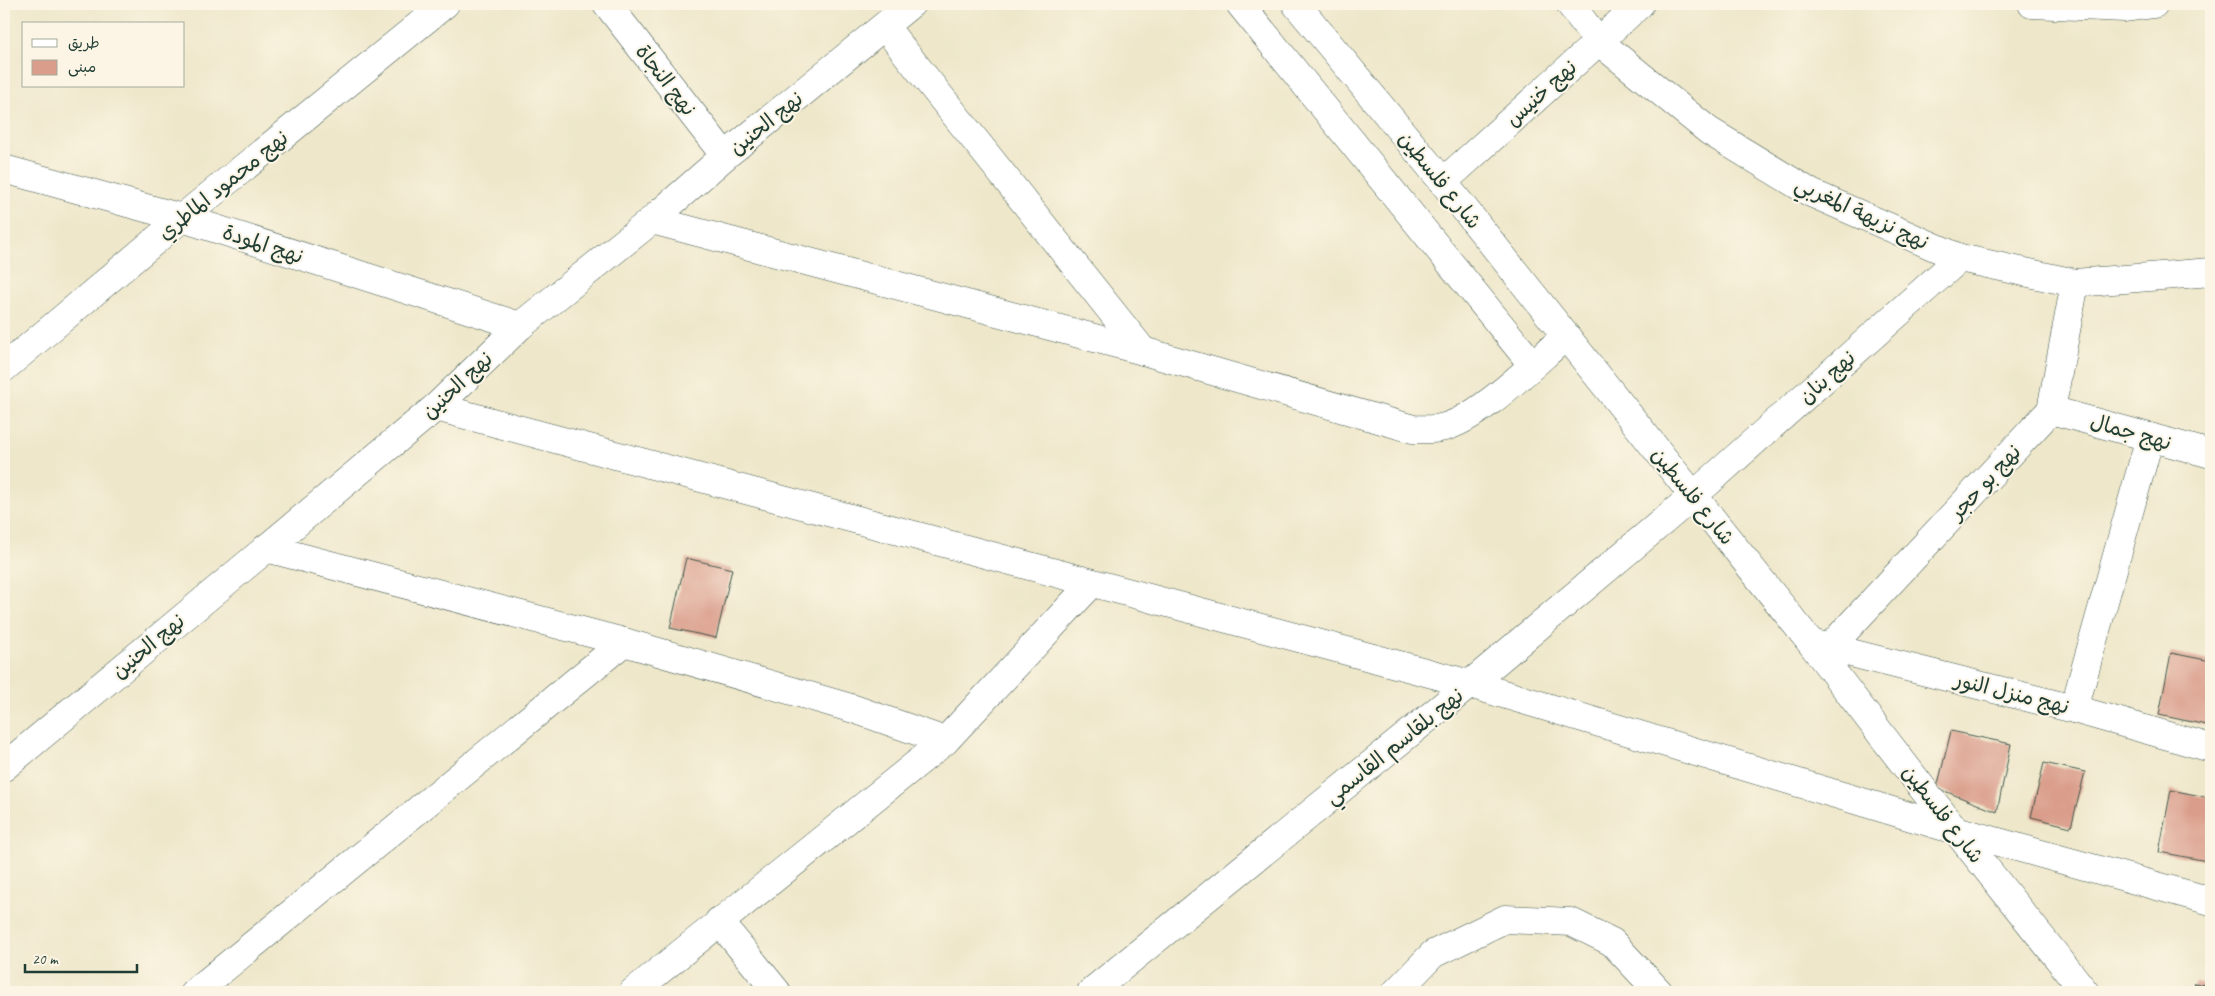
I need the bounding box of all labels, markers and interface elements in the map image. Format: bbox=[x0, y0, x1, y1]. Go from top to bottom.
legend bbox=[22, 22, 185, 88]
text: طريق bbox=[68, 34, 100, 53]
street label: نهج النجاة bbox=[629, 39, 702, 122]
street label: نهج خنيس bbox=[1500, 54, 1583, 133]
text: مبنى bbox=[68, 58, 96, 77]
street label: نهج الحنين bbox=[724, 85, 809, 161]
street label: نهج محمود الماطري bbox=[152, 124, 295, 247]
street label: شارع فلسطين bbox=[1391, 126, 1487, 235]
street label: نهج نزيهة المغربي bbox=[1788, 171, 1933, 261]
street label: نهج المودة bbox=[219, 219, 307, 270]
street label: نهج بنان bbox=[1793, 345, 1862, 410]
street label: نهج الحنين bbox=[416, 346, 499, 425]
street label: نهج جمال bbox=[2087, 408, 2175, 457]
street label: نهج بو حجر bbox=[1942, 439, 2027, 527]
street label: شارع فلسطين bbox=[1644, 442, 1740, 551]
street label: نهج الحنين bbox=[106, 608, 191, 685]
street label: نهج منزل النور bbox=[1950, 666, 2072, 721]
street label: نهج بلقاسم القاسمي bbox=[1319, 682, 1473, 815]
street label: شارع فلسطين bbox=[1895, 759, 1990, 870]
scale bar bbox=[25, 941, 138, 973]
text: 20 m bbox=[32, 950, 59, 969]

